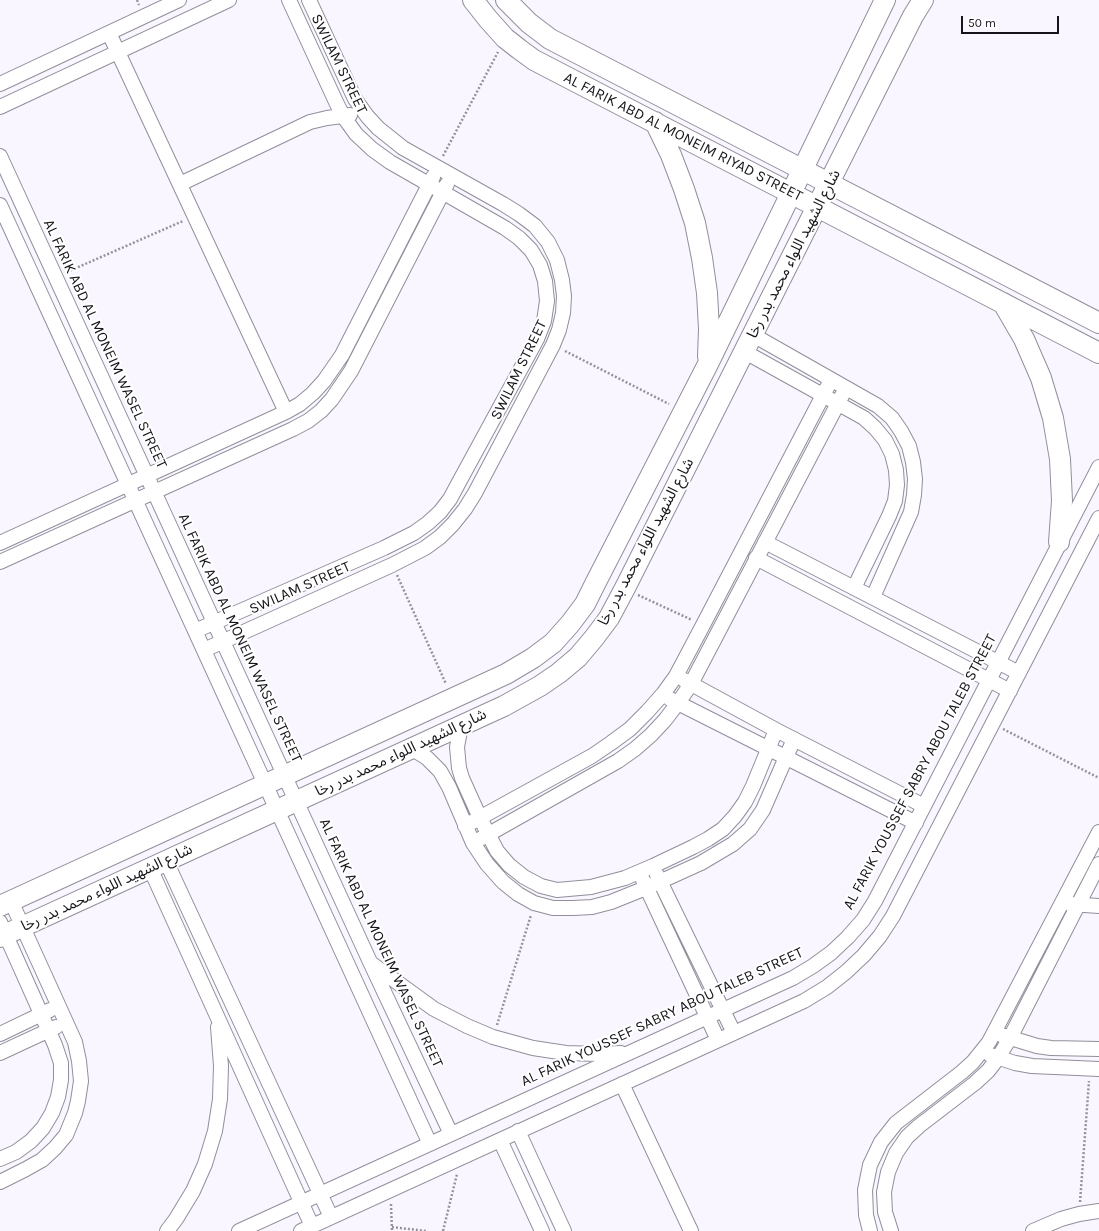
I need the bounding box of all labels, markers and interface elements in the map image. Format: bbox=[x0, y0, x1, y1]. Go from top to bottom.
scale bar bbox=[963, 8, 1061, 34]
street label: SWILAM STREET bbox=[307, 11, 371, 117]
text: 50 m bbox=[968, 16, 996, 30]
street label: AL FARIK ABD AL MONEIM RIYAD STREET bbox=[560, 69, 806, 205]
street label: شارع الشهيد اللواء محمد بدر رخا bbox=[744, 167, 844, 341]
street label: AL FARIK ABD AL MONEIM WASEL STREET bbox=[39, 217, 171, 471]
street label: SWILAM STREET bbox=[487, 317, 551, 423]
street label: شارع الشهيد اللواء محمد بدر رخا bbox=[594, 455, 698, 629]
street label: AL FARIK ABD AL MONEIM WASEL STREET bbox=[174, 511, 306, 765]
street label: SWILAM STREET bbox=[247, 558, 353, 618]
street label: AL FARIK YOUSSEF SABRY ABOU TALEB STREET bbox=[839, 631, 1001, 913]
street label: شارع الشهيد اللواء محمد بدر رخا bbox=[312, 705, 490, 801]
street label: AL FARIK ABD AL MONEIM WASEL STREET bbox=[315, 816, 447, 1070]
street label: شارع الشهيد اللواء محمد بدر رخا bbox=[18, 840, 196, 936]
street label: AL FARIK YOUSSEF SABRY ABOU TALEB STREET bbox=[518, 943, 806, 1091]

